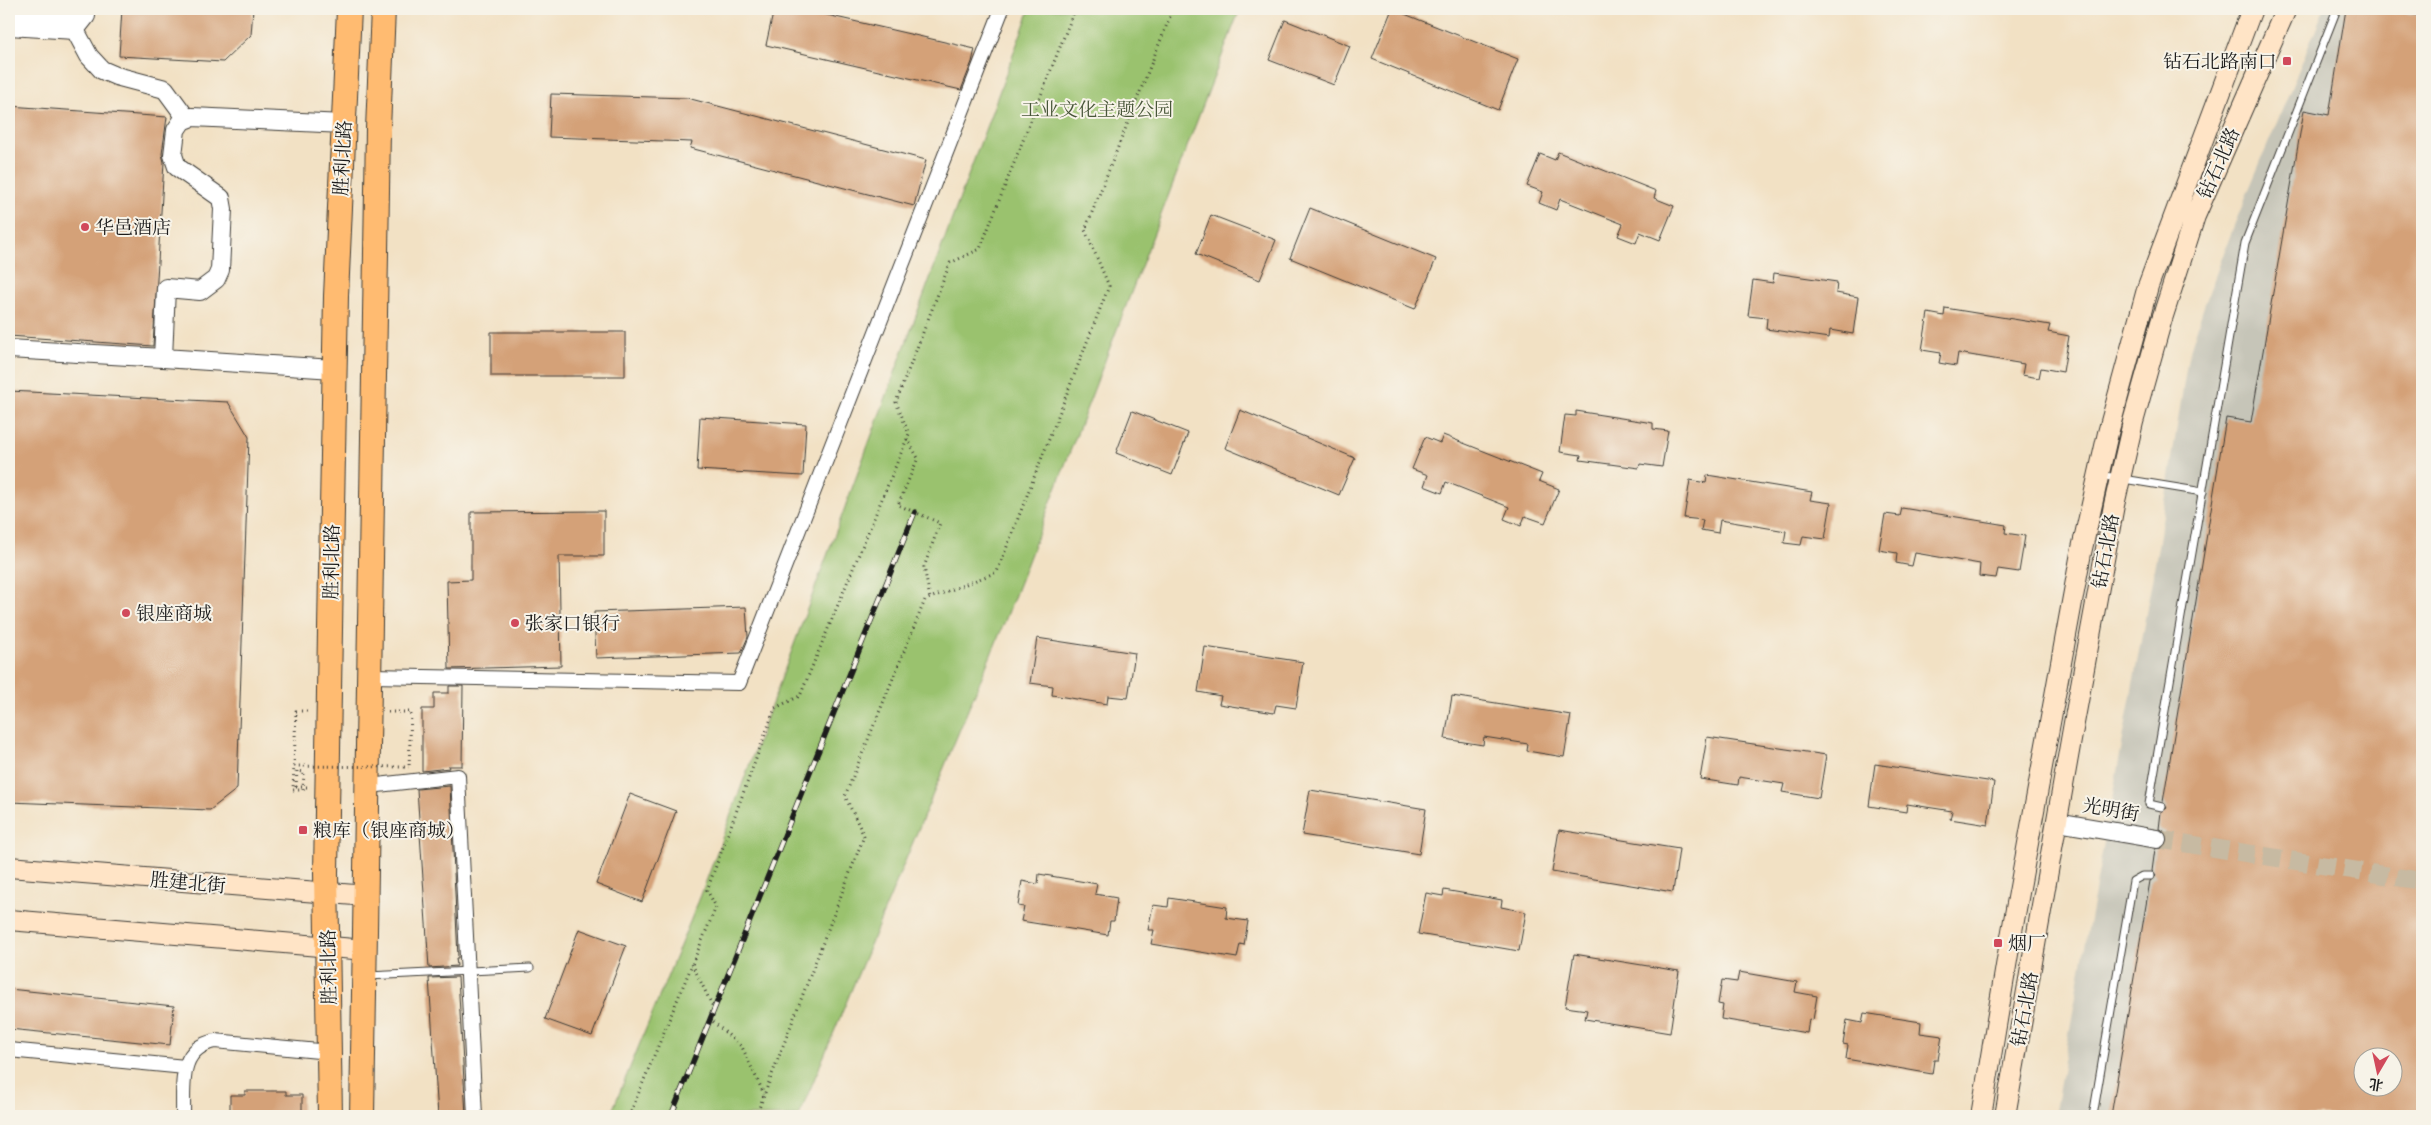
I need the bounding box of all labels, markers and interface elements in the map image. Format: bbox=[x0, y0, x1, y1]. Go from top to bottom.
place label: 钻石北路南口 bbox=[2163, 50, 2277, 77]
marker: 钻石北路南口 bbox=[2281, 55, 2293, 67]
park label: 工业文化主题公园 bbox=[1021, 98, 1173, 125]
street label: 胜利北路 bbox=[329, 119, 360, 197]
street label: 钻石北路 bbox=[2192, 124, 2248, 204]
place label: 华邑酒店 bbox=[95, 216, 171, 243]
marker: 华邑酒店 bbox=[79, 221, 91, 233]
street label: 钻石北路 bbox=[2088, 512, 2127, 591]
street label: 胜利北路 bbox=[319, 524, 348, 600]
place label: 银座商城 bbox=[136, 602, 212, 629]
marker: 银座商城 bbox=[120, 607, 132, 619]
place label: 张家口银行 bbox=[525, 612, 620, 639]
marker: 张家口银行 bbox=[509, 617, 521, 629]
street label: 光明街 bbox=[2080, 793, 2141, 830]
place label: 粮库（银座商城） bbox=[313, 819, 465, 846]
marker: 粮库（银座商城） bbox=[297, 824, 309, 836]
street label: 胜建北街 bbox=[149, 868, 227, 901]
street label: 胜利北路 bbox=[316, 929, 345, 1005]
place label: 烟厂 bbox=[2008, 932, 2046, 959]
marker: 烟厂 bbox=[1992, 937, 2004, 949]
street label: 钻石北路 bbox=[2007, 970, 2046, 1049]
north arrow bbox=[2354, 1048, 2404, 1098]
text: 北 bbox=[2368, 1072, 2385, 1094]

